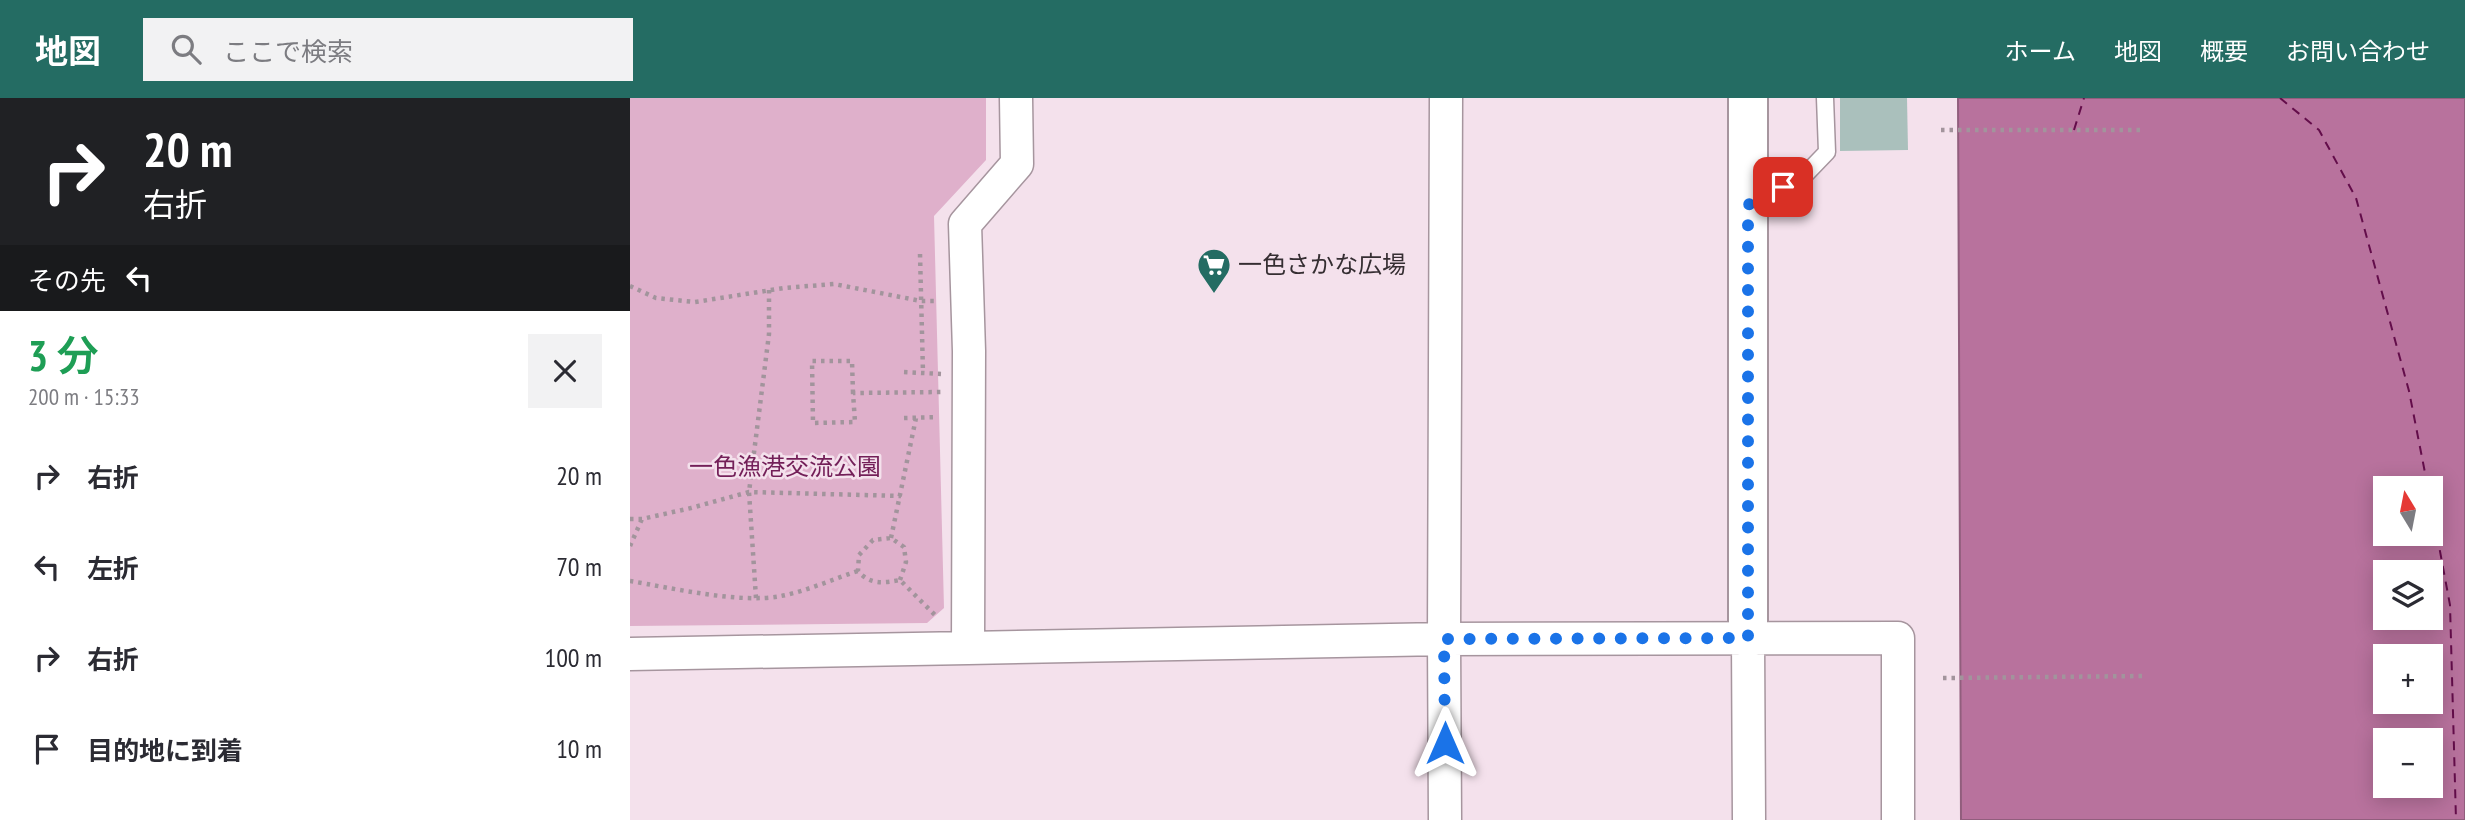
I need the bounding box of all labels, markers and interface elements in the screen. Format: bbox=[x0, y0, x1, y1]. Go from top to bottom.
search box bbox=[143, 18, 633, 81]
text: 地図 bbox=[35, 29, 101, 72]
icon: search bbox=[167, 30, 205, 68]
text: ここで検索 bbox=[223, 35, 353, 68]
text: ホーム bbox=[2005, 36, 2076, 67]
text: 地図 bbox=[2114, 36, 2162, 67]
text: 概要 bbox=[2200, 36, 2248, 67]
text: お問い合わせ bbox=[2286, 36, 2430, 67]
text: 20 m bbox=[143, 117, 232, 181]
icon: right bbox=[28, 126, 119, 217]
pin bbox=[1753, 157, 1813, 217]
icon: arrive bbox=[1764, 168, 1802, 206]
text: 右折 bbox=[143, 183, 207, 225]
supermarket icon: 一色さかな広場 bbox=[1195, 246, 1233, 295]
place label: 一色さかな広場 bbox=[1238, 249, 1406, 280]
icon: left bbox=[120, 259, 158, 297]
text: その先 bbox=[28, 264, 106, 297]
text: 3 分 bbox=[28, 328, 99, 383]
button: close bbox=[528, 334, 602, 408]
text: 200 m · 15:33 bbox=[28, 382, 140, 411]
park label: 一色漁港交流公園 bbox=[689, 451, 881, 482]
icon: right bbox=[28, 457, 66, 495]
text: 20 m bbox=[556, 459, 602, 492]
text: 右折 bbox=[87, 461, 139, 494]
north arrow bbox=[2373, 476, 2443, 546]
map controls bbox=[2373, 476, 2443, 798]
icon: left bbox=[28, 548, 66, 586]
text: 70 m bbox=[556, 550, 602, 583]
text: 左折 bbox=[87, 552, 139, 585]
button: layers bbox=[2373, 560, 2443, 630]
icon: right bbox=[28, 639, 66, 677]
text: 100 m bbox=[544, 641, 602, 674]
text: 右折 bbox=[87, 643, 139, 676]
button: + bbox=[2373, 644, 2443, 714]
position arrow bbox=[1408, 706, 1482, 780]
button: − bbox=[2373, 728, 2443, 798]
icon: arrive bbox=[28, 730, 66, 768]
text: 10 m bbox=[556, 732, 602, 765]
text: 目的地に到着 bbox=[87, 734, 243, 767]

